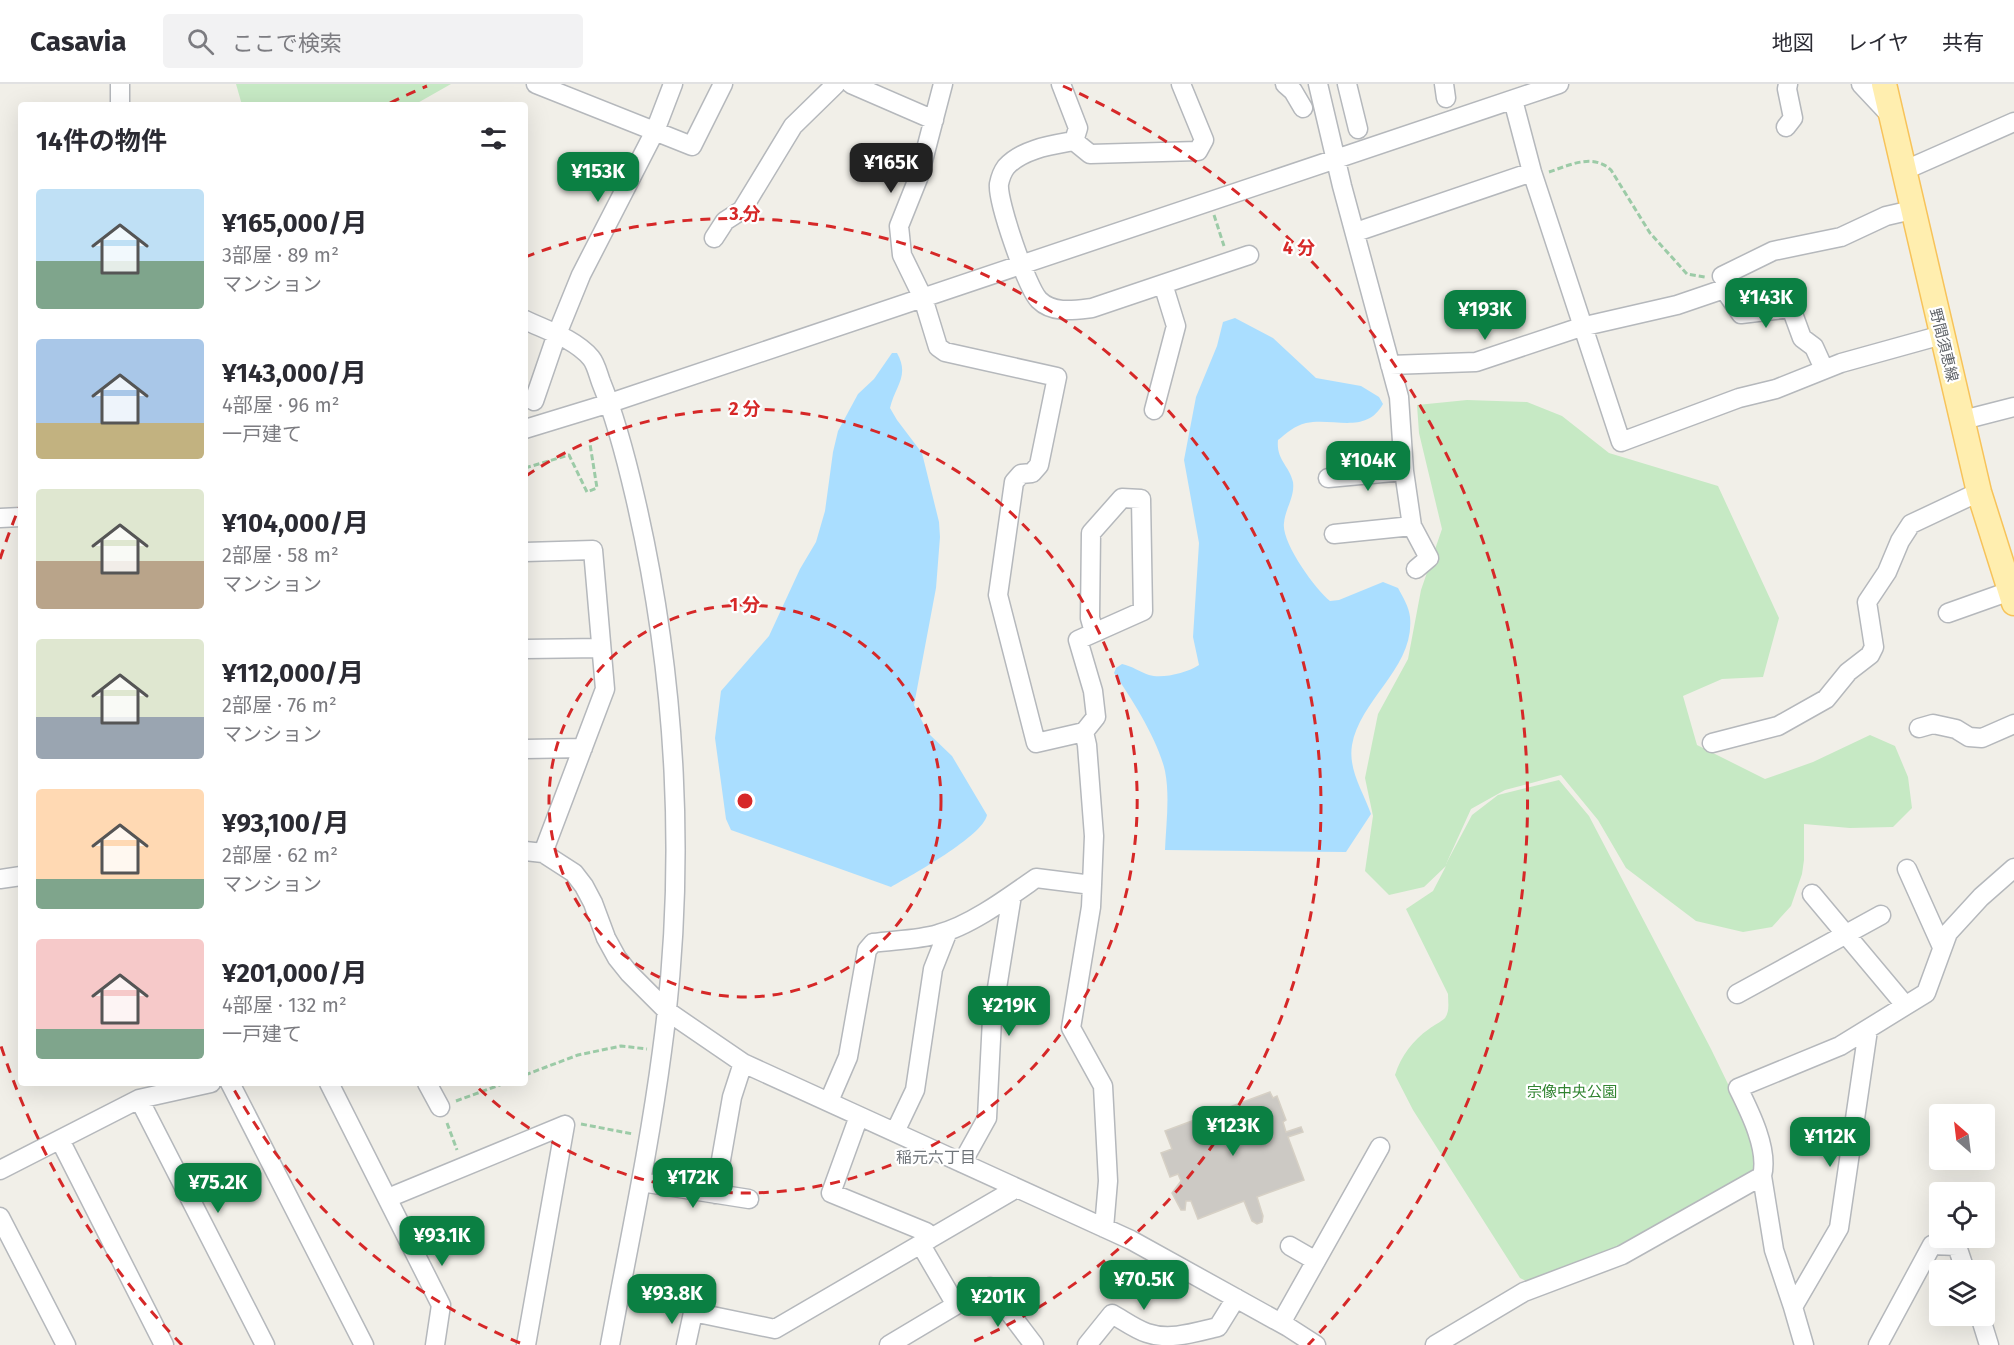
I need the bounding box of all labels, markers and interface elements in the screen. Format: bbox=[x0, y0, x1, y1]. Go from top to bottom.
search box bbox=[163, 14, 583, 68]
text: Casavia bbox=[30, 25, 127, 58]
icon: search bbox=[184, 25, 217, 58]
text: ここで検索 bbox=[232, 30, 342, 57]
text: 地図 bbox=[1772, 30, 1814, 56]
text: レイヤ bbox=[1847, 30, 1909, 56]
text: 共有 bbox=[1942, 30, 1984, 56]
icon: filters bbox=[477, 122, 510, 155]
text: 14件の物件 bbox=[36, 126, 167, 157]
pin: ¥165K bbox=[849, 143, 933, 194]
text: ¥165K bbox=[864, 150, 918, 174]
pin: ¥153K bbox=[556, 152, 640, 203]
text: ¥153K bbox=[571, 159, 625, 183]
text: 3 分 bbox=[728, 203, 761, 225]
text: ¥165,000/月 bbox=[222, 208, 368, 239]
icon: home bbox=[84, 213, 156, 285]
text: 4 分 bbox=[1283, 237, 1315, 259]
text: 3部屋 · 89 m² bbox=[222, 243, 339, 267]
text: マンション bbox=[222, 272, 322, 296]
pin: ¥143K bbox=[1724, 278, 1808, 329]
text: ¥143K bbox=[1739, 285, 1793, 309]
pin: ¥193K bbox=[1443, 290, 1527, 341]
text: ¥193K bbox=[1458, 297, 1512, 321]
street label: 野間須恵線 bbox=[1926, 306, 1962, 384]
text: ¥143,000/月 bbox=[222, 358, 367, 389]
icon: home bbox=[84, 363, 156, 435]
text: 4部屋 · 96 m² bbox=[222, 393, 340, 417]
text: 2 分 bbox=[729, 398, 761, 420]
text: 一戸建て bbox=[222, 422, 302, 446]
pin: ¥104K bbox=[1326, 441, 1410, 492]
text: ¥104K bbox=[1340, 448, 1396, 472]
text: ¥104,000/月 bbox=[222, 508, 369, 539]
icon: home bbox=[84, 513, 156, 585]
text: 2部屋 · 58 m² bbox=[222, 543, 339, 567]
text: マンション bbox=[222, 572, 322, 596]
text: 1 分 bbox=[730, 594, 760, 616]
text: ¥112,000/月 bbox=[222, 658, 364, 689]
icon: home bbox=[84, 663, 156, 735]
text: 2部屋 · 76 m² bbox=[222, 693, 337, 717]
text: マンション bbox=[222, 722, 322, 746]
centre of rings bbox=[735, 791, 755, 811]
text: ¥93,100/月 bbox=[222, 808, 350, 839]
icon: home bbox=[84, 813, 156, 885]
text: 2部屋 · 62 m² bbox=[222, 843, 338, 867]
text: マンション bbox=[222, 872, 322, 896]
text: ¥201,000/月 bbox=[222, 958, 368, 989]
icon: home bbox=[84, 963, 156, 1035]
pin: ¥219K bbox=[967, 986, 1051, 1037]
text: 4部屋 · 132 m² bbox=[222, 993, 347, 1017]
text: ¥219K bbox=[982, 993, 1036, 1017]
text: 一戸建て bbox=[222, 1022, 302, 1046]
park label: 宗像中央公園 bbox=[1527, 1083, 1617, 1101]
north arrow bbox=[1929, 1104, 1995, 1170]
map controls bbox=[1929, 1104, 1995, 1326]
pin: ¥123K bbox=[1191, 1106, 1275, 1157]
text: ¥123K bbox=[1206, 1113, 1260, 1137]
pin: ¥112K bbox=[1788, 1117, 1872, 1168]
text: ¥112K bbox=[1804, 1124, 1856, 1148]
district label: 稲元六丁目 bbox=[896, 1148, 976, 1167]
pin: ¥172K bbox=[651, 1158, 735, 1209]
pin: ¥75.2K bbox=[169, 1163, 267, 1214]
text: ¥172K bbox=[667, 1165, 719, 1189]
text: ¥75.2K bbox=[189, 1170, 248, 1194]
button: locate bbox=[1929, 1182, 1995, 1248]
pin: ¥93.1K bbox=[393, 1216, 491, 1267]
text: ¥93.1K bbox=[414, 1223, 471, 1247]
pin: ¥70.5K bbox=[1095, 1260, 1193, 1311]
button: layers bbox=[1929, 1260, 1995, 1326]
text: ¥70.5K bbox=[1114, 1267, 1174, 1291]
pin: ¥93.8K bbox=[623, 1274, 721, 1325]
pin: ¥201K bbox=[956, 1277, 1040, 1328]
text: ¥93.8K bbox=[641, 1281, 703, 1305]
text: ¥201K bbox=[971, 1284, 1025, 1308]

